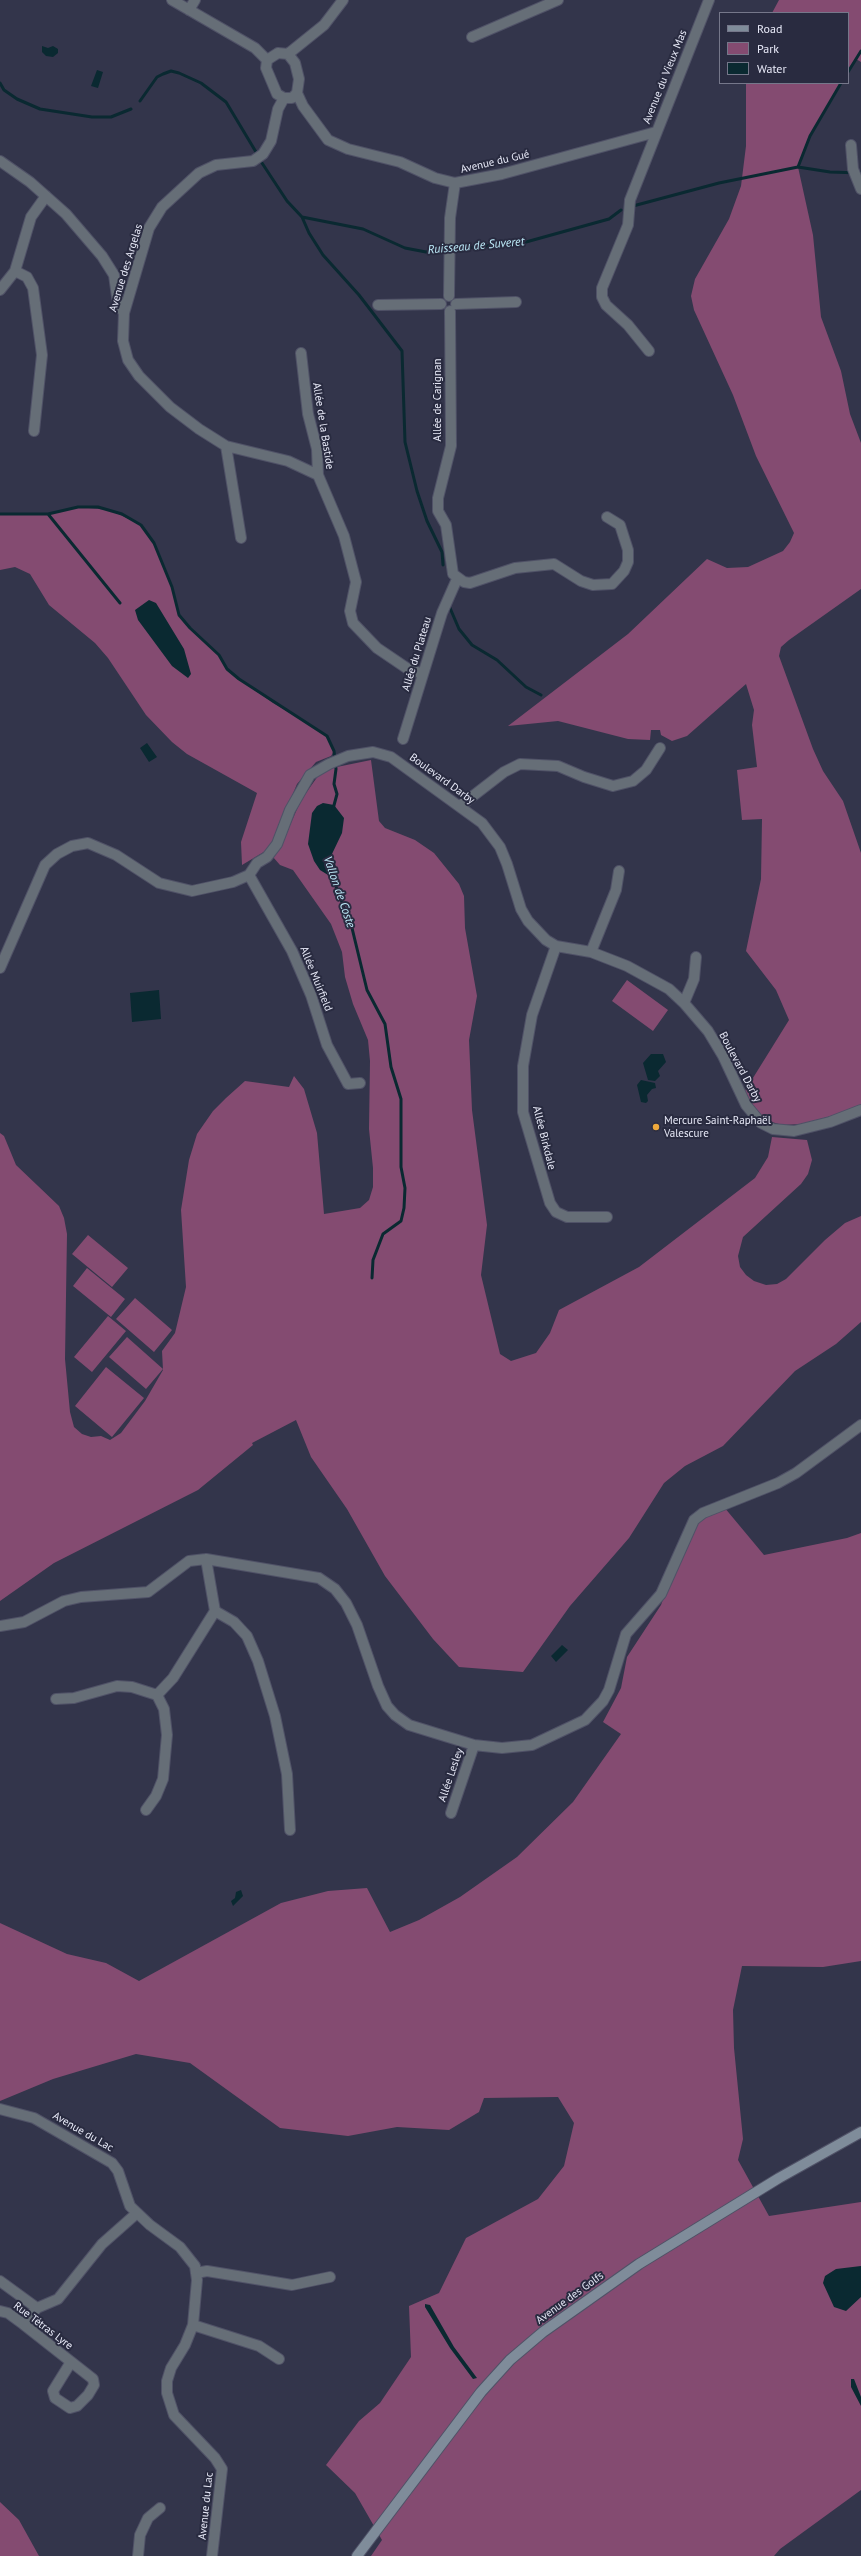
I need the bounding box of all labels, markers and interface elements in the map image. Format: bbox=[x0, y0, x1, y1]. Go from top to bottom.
legend bbox=[719, 12, 849, 84]
text: Road bbox=[757, 21, 782, 36]
street label: Avenue du Vieux Mas bbox=[640, 28, 690, 126]
text: Park bbox=[757, 41, 779, 56]
text: Water bbox=[757, 61, 787, 76]
street label: Avenue du Gué bbox=[459, 148, 531, 176]
street label: Avenue des Argelas bbox=[106, 222, 146, 314]
water label: Ruisseau de Suveret bbox=[427, 235, 525, 257]
street label: Allée de Carignan bbox=[431, 359, 445, 441]
street label: Allée de la Bastide bbox=[310, 382, 336, 470]
street label: Allée du Plateau bbox=[399, 615, 435, 693]
street label: Boulevard Darby bbox=[407, 751, 477, 807]
water label: Vallon de Coste bbox=[320, 854, 358, 930]
street label: Allée Muirfield bbox=[297, 945, 335, 1013]
street label: Boulevard Darby bbox=[716, 1030, 764, 1104]
street label: Allée Birkdale bbox=[530, 1105, 558, 1171]
place label: Mercure Saint-Raphaël Valescure bbox=[664, 1114, 771, 1140]
marker: Mercure Saint-Raphaël Valescure bbox=[651, 1122, 661, 1132]
street label: Allée Lesley bbox=[436, 1746, 466, 1804]
street label: Avenue du Lac bbox=[50, 2109, 116, 2155]
street label: Avenue des Golfs bbox=[534, 2269, 606, 2327]
street label: Rue Tétras Lyre bbox=[11, 2299, 75, 2353]
street label: Avenue du Lac bbox=[196, 2472, 216, 2540]

